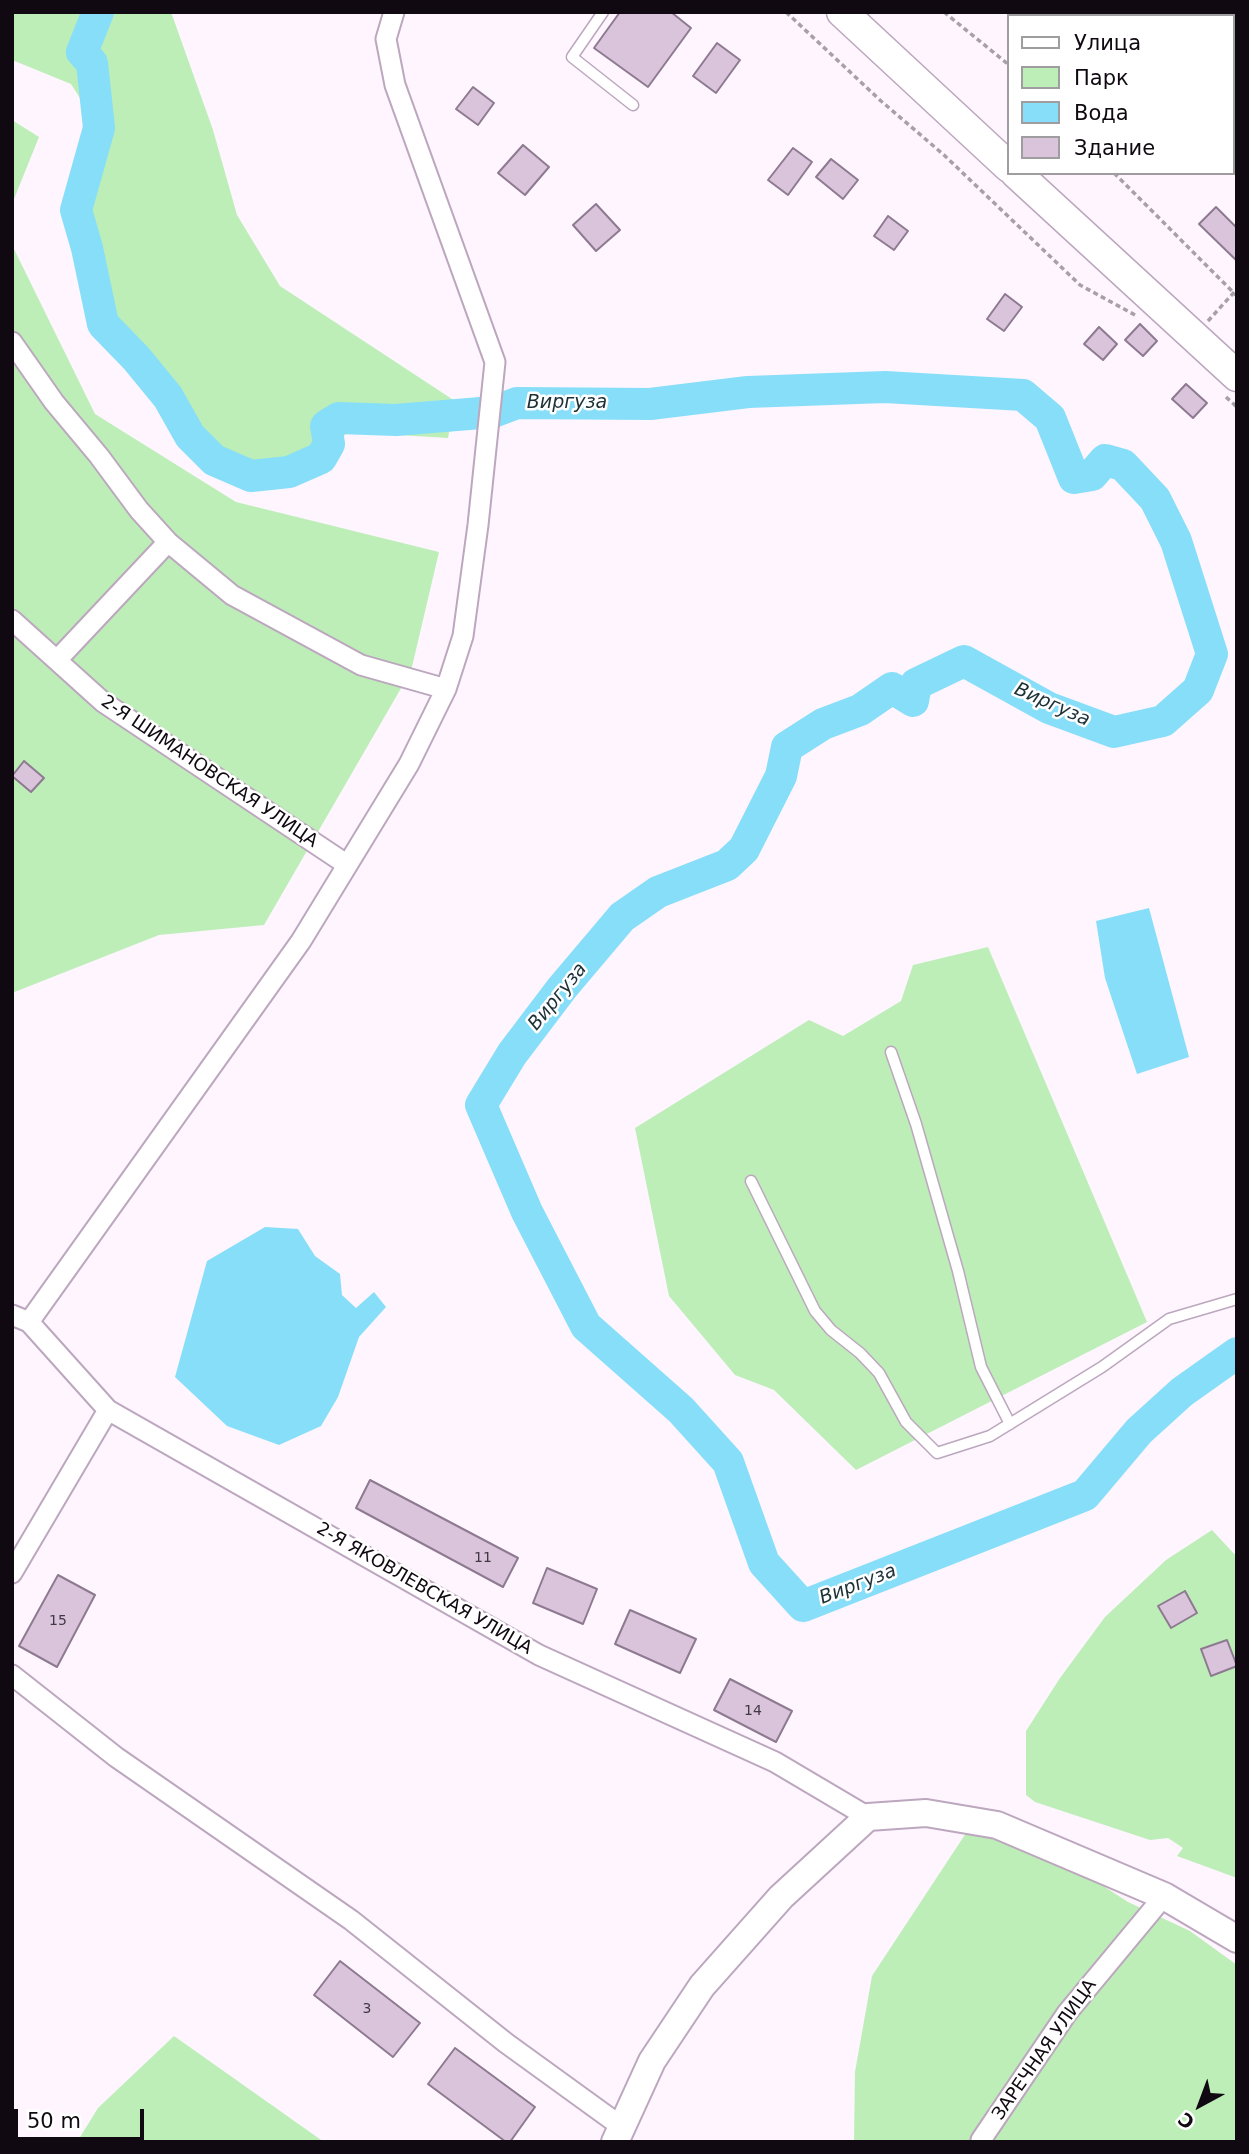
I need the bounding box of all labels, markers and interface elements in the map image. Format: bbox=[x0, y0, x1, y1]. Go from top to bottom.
legend bbox=[1007, 14, 1235, 175]
text: Улица bbox=[1074, 31, 1141, 55]
text: Парк bbox=[1074, 66, 1129, 90]
text: Вода bbox=[1074, 101, 1129, 125]
text: Здание bbox=[1074, 136, 1155, 160]
water label: Виргуза bbox=[527, 392, 607, 414]
water label: Виргуза bbox=[1011, 678, 1093, 732]
street label: 2-Я ШИМАНОВСКАЯ УЛИЦА bbox=[96, 691, 322, 853]
water label: Виргуза bbox=[524, 959, 592, 1035]
street label: 2-Я ЯКОВЛЕВСКАЯ УЛИЦА bbox=[312, 1518, 536, 1660]
house number: 11 bbox=[474, 1550, 492, 1566]
water label: Виргуза bbox=[816, 1560, 900, 1610]
house number: 15 bbox=[49, 1613, 67, 1629]
house number: 14 bbox=[744, 1703, 762, 1719]
street label: ЗАРЕЧНАЯ УЛИЦА bbox=[988, 1976, 1102, 2124]
house number: 3 bbox=[363, 2001, 371, 2017]
north arrow bbox=[1165, 2070, 1235, 2140]
scale bar bbox=[18, 2094, 147, 2138]
text: С bbox=[1174, 2108, 1199, 2134]
text: 50 m bbox=[27, 2109, 81, 2133]

